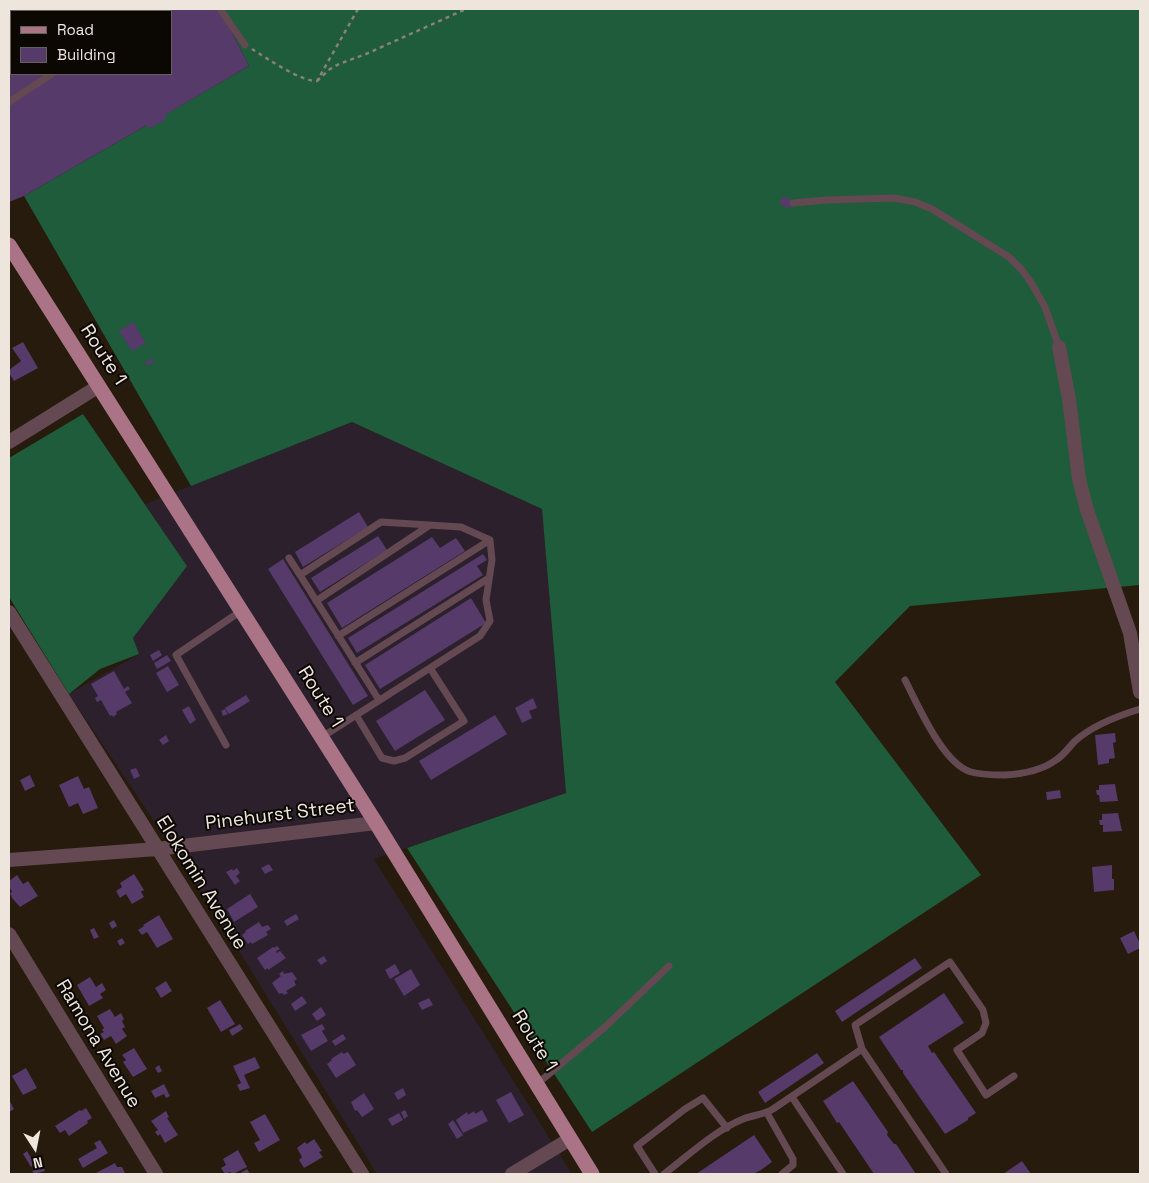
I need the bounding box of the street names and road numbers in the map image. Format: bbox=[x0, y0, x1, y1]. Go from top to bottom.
street label: Route 1 bbox=[75, 320, 131, 390]
street label: Route 1 bbox=[292, 662, 348, 732]
street label: Pinehurst Street bbox=[204, 795, 356, 835]
street label: Elokomin Avenue bbox=[151, 812, 251, 954]
street label: Ramona Avenue bbox=[51, 976, 145, 1112]
street label: Route 1 bbox=[506, 1006, 562, 1076]

